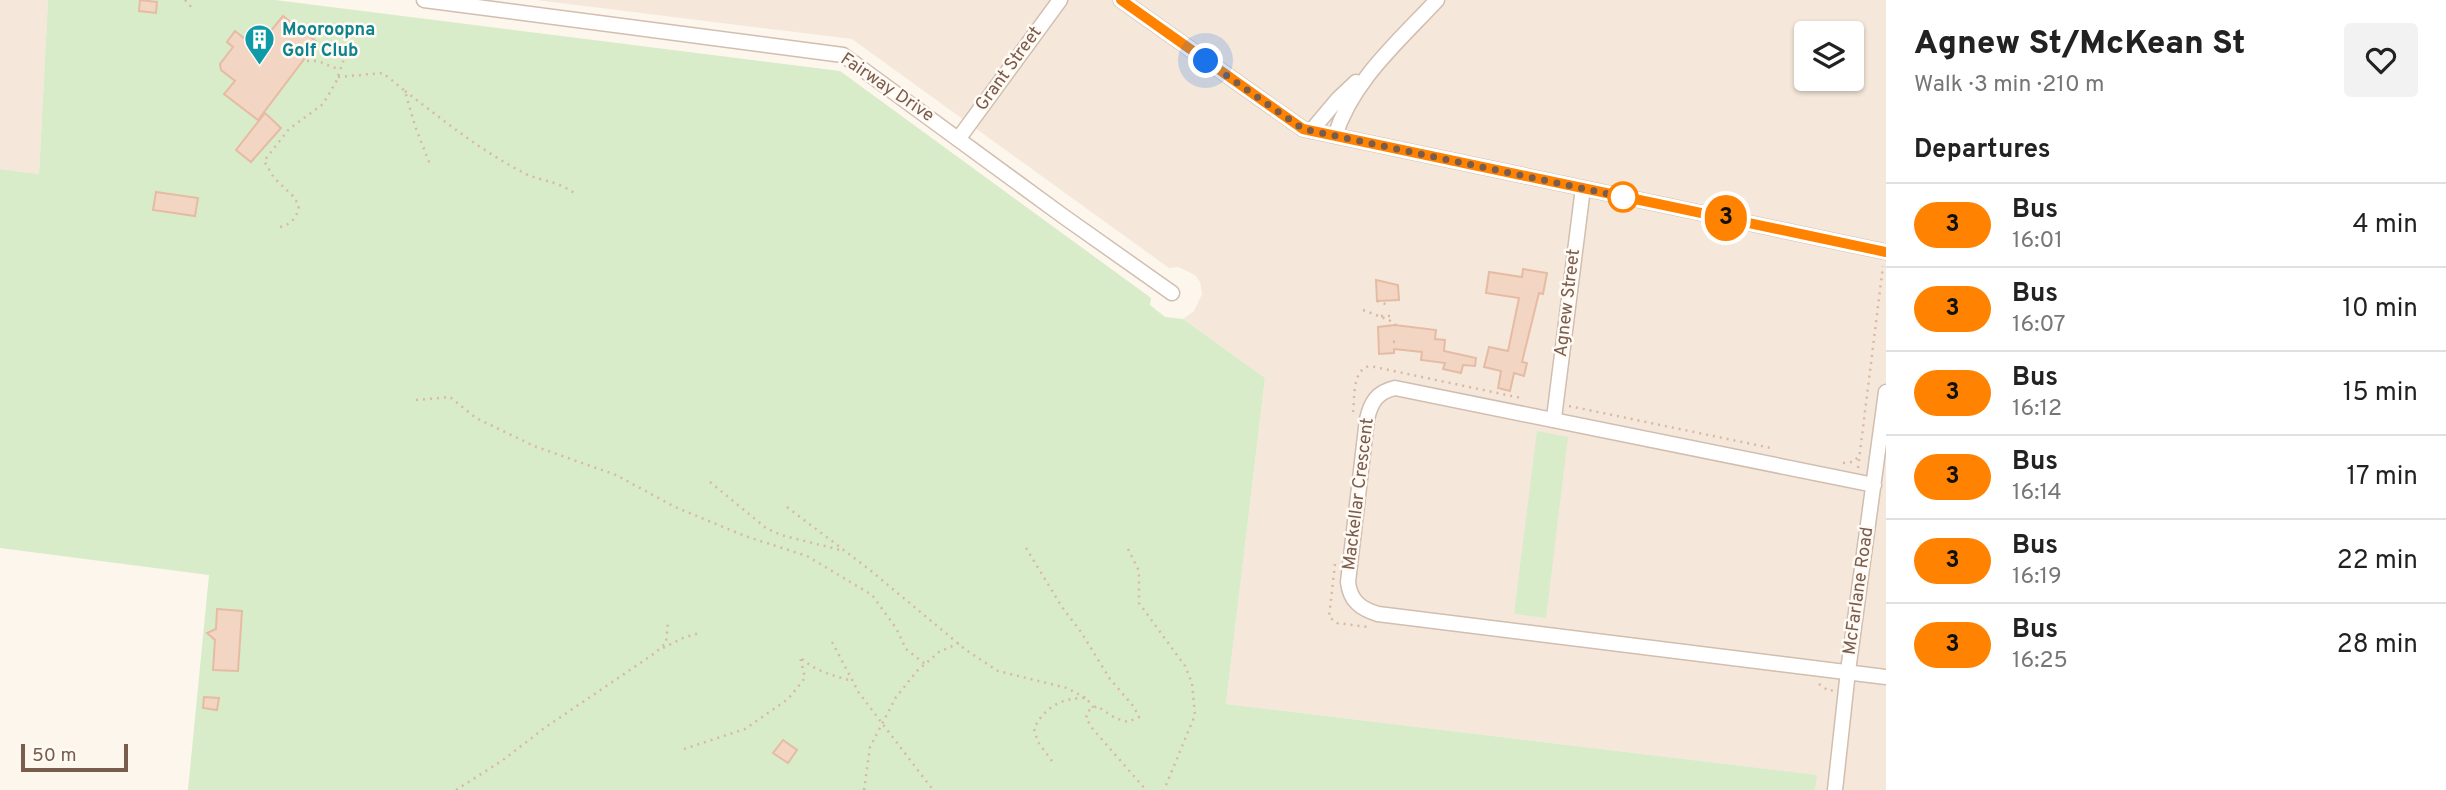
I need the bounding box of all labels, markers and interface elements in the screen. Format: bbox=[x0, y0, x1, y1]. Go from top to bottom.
place label: Mooroopna Golf Club bbox=[282, 19, 375, 63]
map controls bbox=[1794, 21, 1864, 91]
button: layers bbox=[1794, 21, 1864, 91]
street label: Grant Street bbox=[971, 22, 1047, 116]
building icon: Mooroopna Golf Club bbox=[242, 23, 276, 67]
button: heart bbox=[2344, 23, 2418, 97]
text: Agnew St/McKean St bbox=[1914, 24, 2245, 66]
your location bbox=[1188, 43, 1223, 78]
street label: Fairway Drive bbox=[836, 48, 938, 128]
text: Walk · 3 min · 210 m bbox=[1914, 71, 2105, 100]
text: Departures bbox=[1914, 134, 2051, 167]
unlabelled marker bbox=[1608, 182, 1638, 212]
text: Bus bbox=[2012, 194, 2058, 227]
line badge: 3 bbox=[1703, 195, 1749, 241]
text: 3 bbox=[1719, 203, 1733, 233]
text: 4 min bbox=[2352, 209, 2418, 242]
text: 3 bbox=[1945, 210, 1960, 240]
text: 16:01 bbox=[2012, 227, 2063, 256]
street label: Agnew Street bbox=[1550, 248, 1586, 358]
text: Bus bbox=[2012, 278, 2058, 311]
text: 10 min bbox=[2342, 293, 2418, 326]
text: 3 bbox=[1945, 294, 1960, 324]
text: 16:07 bbox=[2012, 311, 2066, 340]
text: Bus bbox=[2012, 362, 2058, 395]
text: 15 min bbox=[2343, 377, 2418, 410]
text: 3 bbox=[1945, 378, 1960, 408]
text: 16:12 bbox=[2012, 395, 2062, 424]
street label: Mackellar Crescent bbox=[1338, 416, 1380, 572]
text: Bus bbox=[2012, 446, 2058, 479]
text: 17 min bbox=[2346, 461, 2418, 494]
text: 3 bbox=[1945, 462, 1960, 492]
text: 16:14 bbox=[2012, 479, 2062, 508]
street label: McFarlane Road bbox=[1839, 525, 1879, 657]
text: Bus bbox=[2012, 530, 2058, 563]
text: 22 min bbox=[2337, 545, 2418, 578]
text: 3 bbox=[1945, 546, 1960, 576]
text: 16:19 bbox=[2012, 563, 2062, 592]
text: Bus bbox=[2012, 614, 2058, 647]
text: 28 min bbox=[2337, 629, 2418, 662]
text: 3 bbox=[1945, 630, 1960, 660]
text: 16:25 bbox=[2012, 647, 2068, 676]
scale bar bbox=[21, 741, 128, 773]
text: 50 m bbox=[32, 744, 77, 768]

